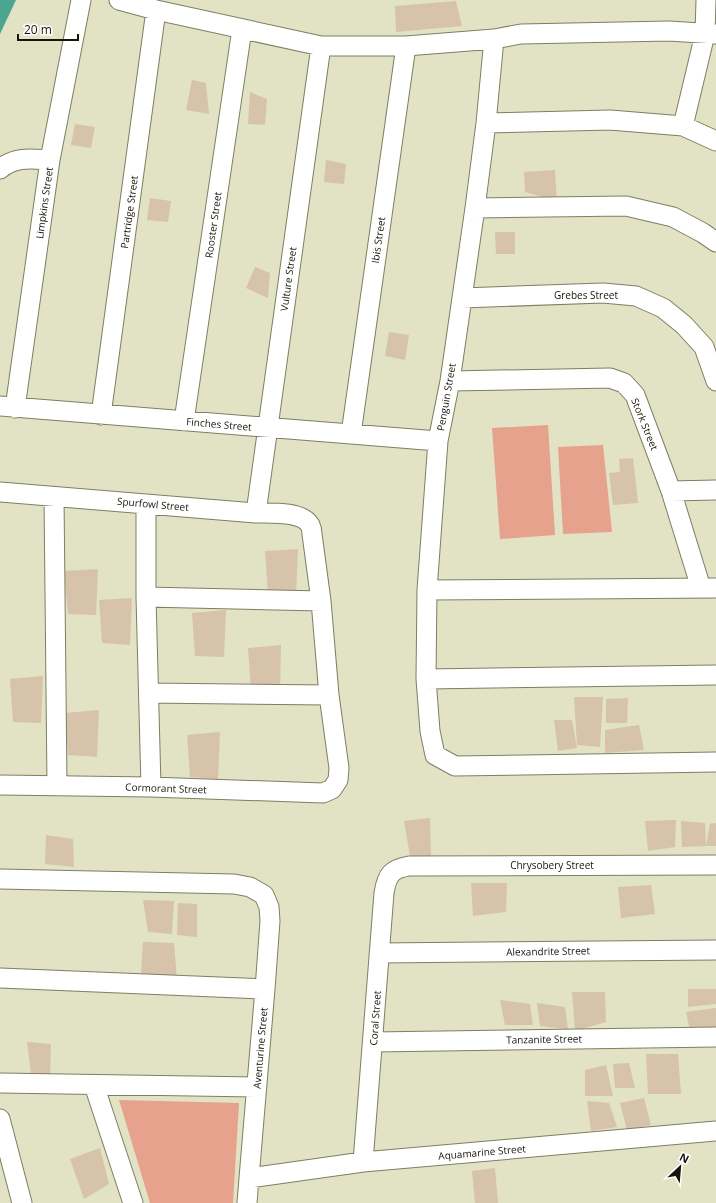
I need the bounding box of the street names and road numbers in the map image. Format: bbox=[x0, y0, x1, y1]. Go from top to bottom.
street label: Limpkins Street bbox=[32, 166, 56, 240]
street label: Partridge Street bbox=[117, 174, 141, 249]
street label: Rooster Street bbox=[201, 191, 225, 259]
street label: Ibis Street bbox=[368, 215, 388, 264]
street label: Vulture Street bbox=[277, 246, 299, 312]
street label: Grebes Street bbox=[554, 288, 618, 302]
street label: Penguin Street bbox=[433, 362, 459, 432]
street label: Stork Street bbox=[628, 396, 662, 452]
street label: Finches Street bbox=[186, 414, 253, 434]
street label: Spurfowl Street bbox=[117, 494, 190, 514]
street label: Cormorant Street bbox=[125, 780, 207, 796]
street label: Chrysobery Street bbox=[510, 858, 594, 872]
street label: Alexandrite Street bbox=[506, 943, 590, 959]
street label: Coral Street bbox=[366, 990, 384, 1046]
street label: Aventurine Street bbox=[249, 1006, 271, 1089]
street label: Tanzanite Street bbox=[506, 1031, 582, 1047]
street label: Aquamarine Street bbox=[438, 1141, 527, 1163]

